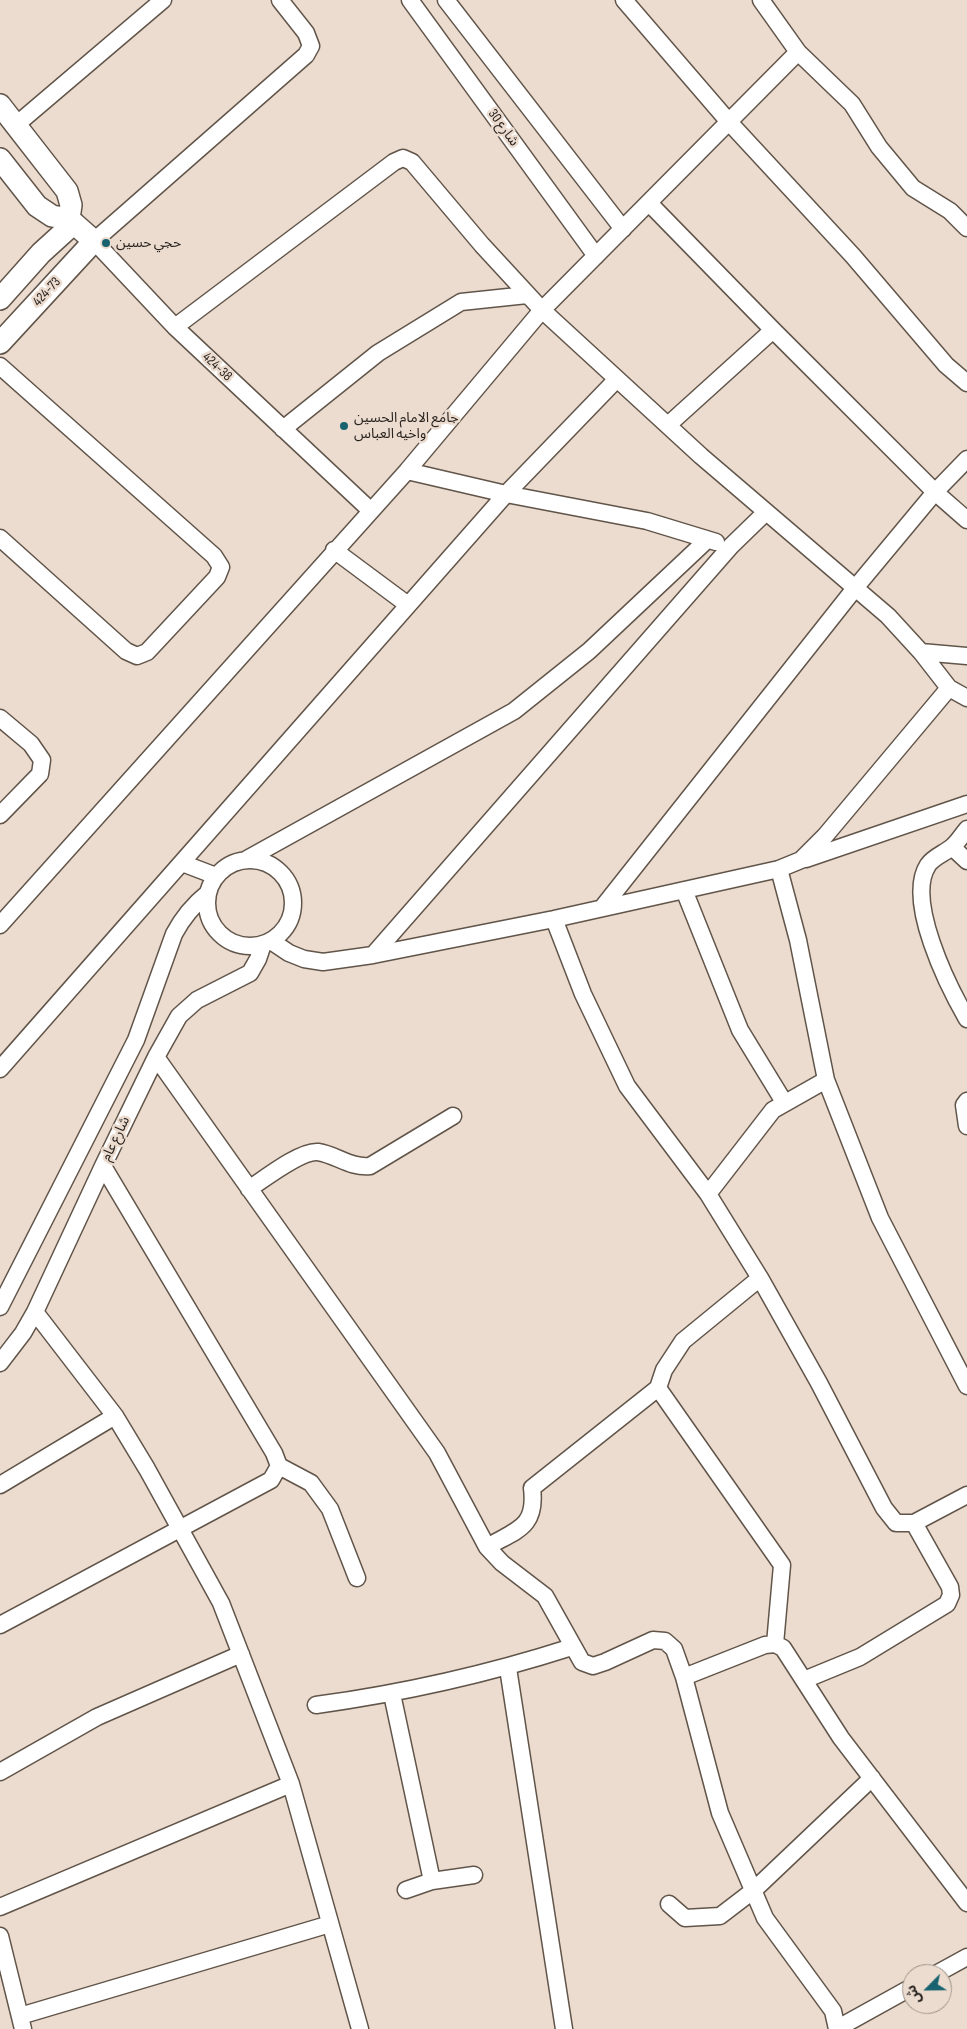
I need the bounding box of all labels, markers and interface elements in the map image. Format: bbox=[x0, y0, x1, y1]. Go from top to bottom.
street label: شارع 30 bbox=[484, 106, 522, 150]
place label: حجي حسين bbox=[116, 235, 181, 251]
marker: حجي حسين bbox=[100, 237, 112, 249]
street label: 424-73 bbox=[29, 274, 65, 310]
street label: 424-38 bbox=[199, 349, 235, 385]
place label: جامع الامام الحسين واخيه العباس bbox=[354, 410, 458, 442]
marker: جامع الامام الحسين واخيه العباس bbox=[338, 420, 350, 432]
street label: شارع عام bbox=[98, 1114, 134, 1164]
north arrow bbox=[902, 1964, 952, 2014]
text: ش bbox=[902, 1983, 925, 2007]

